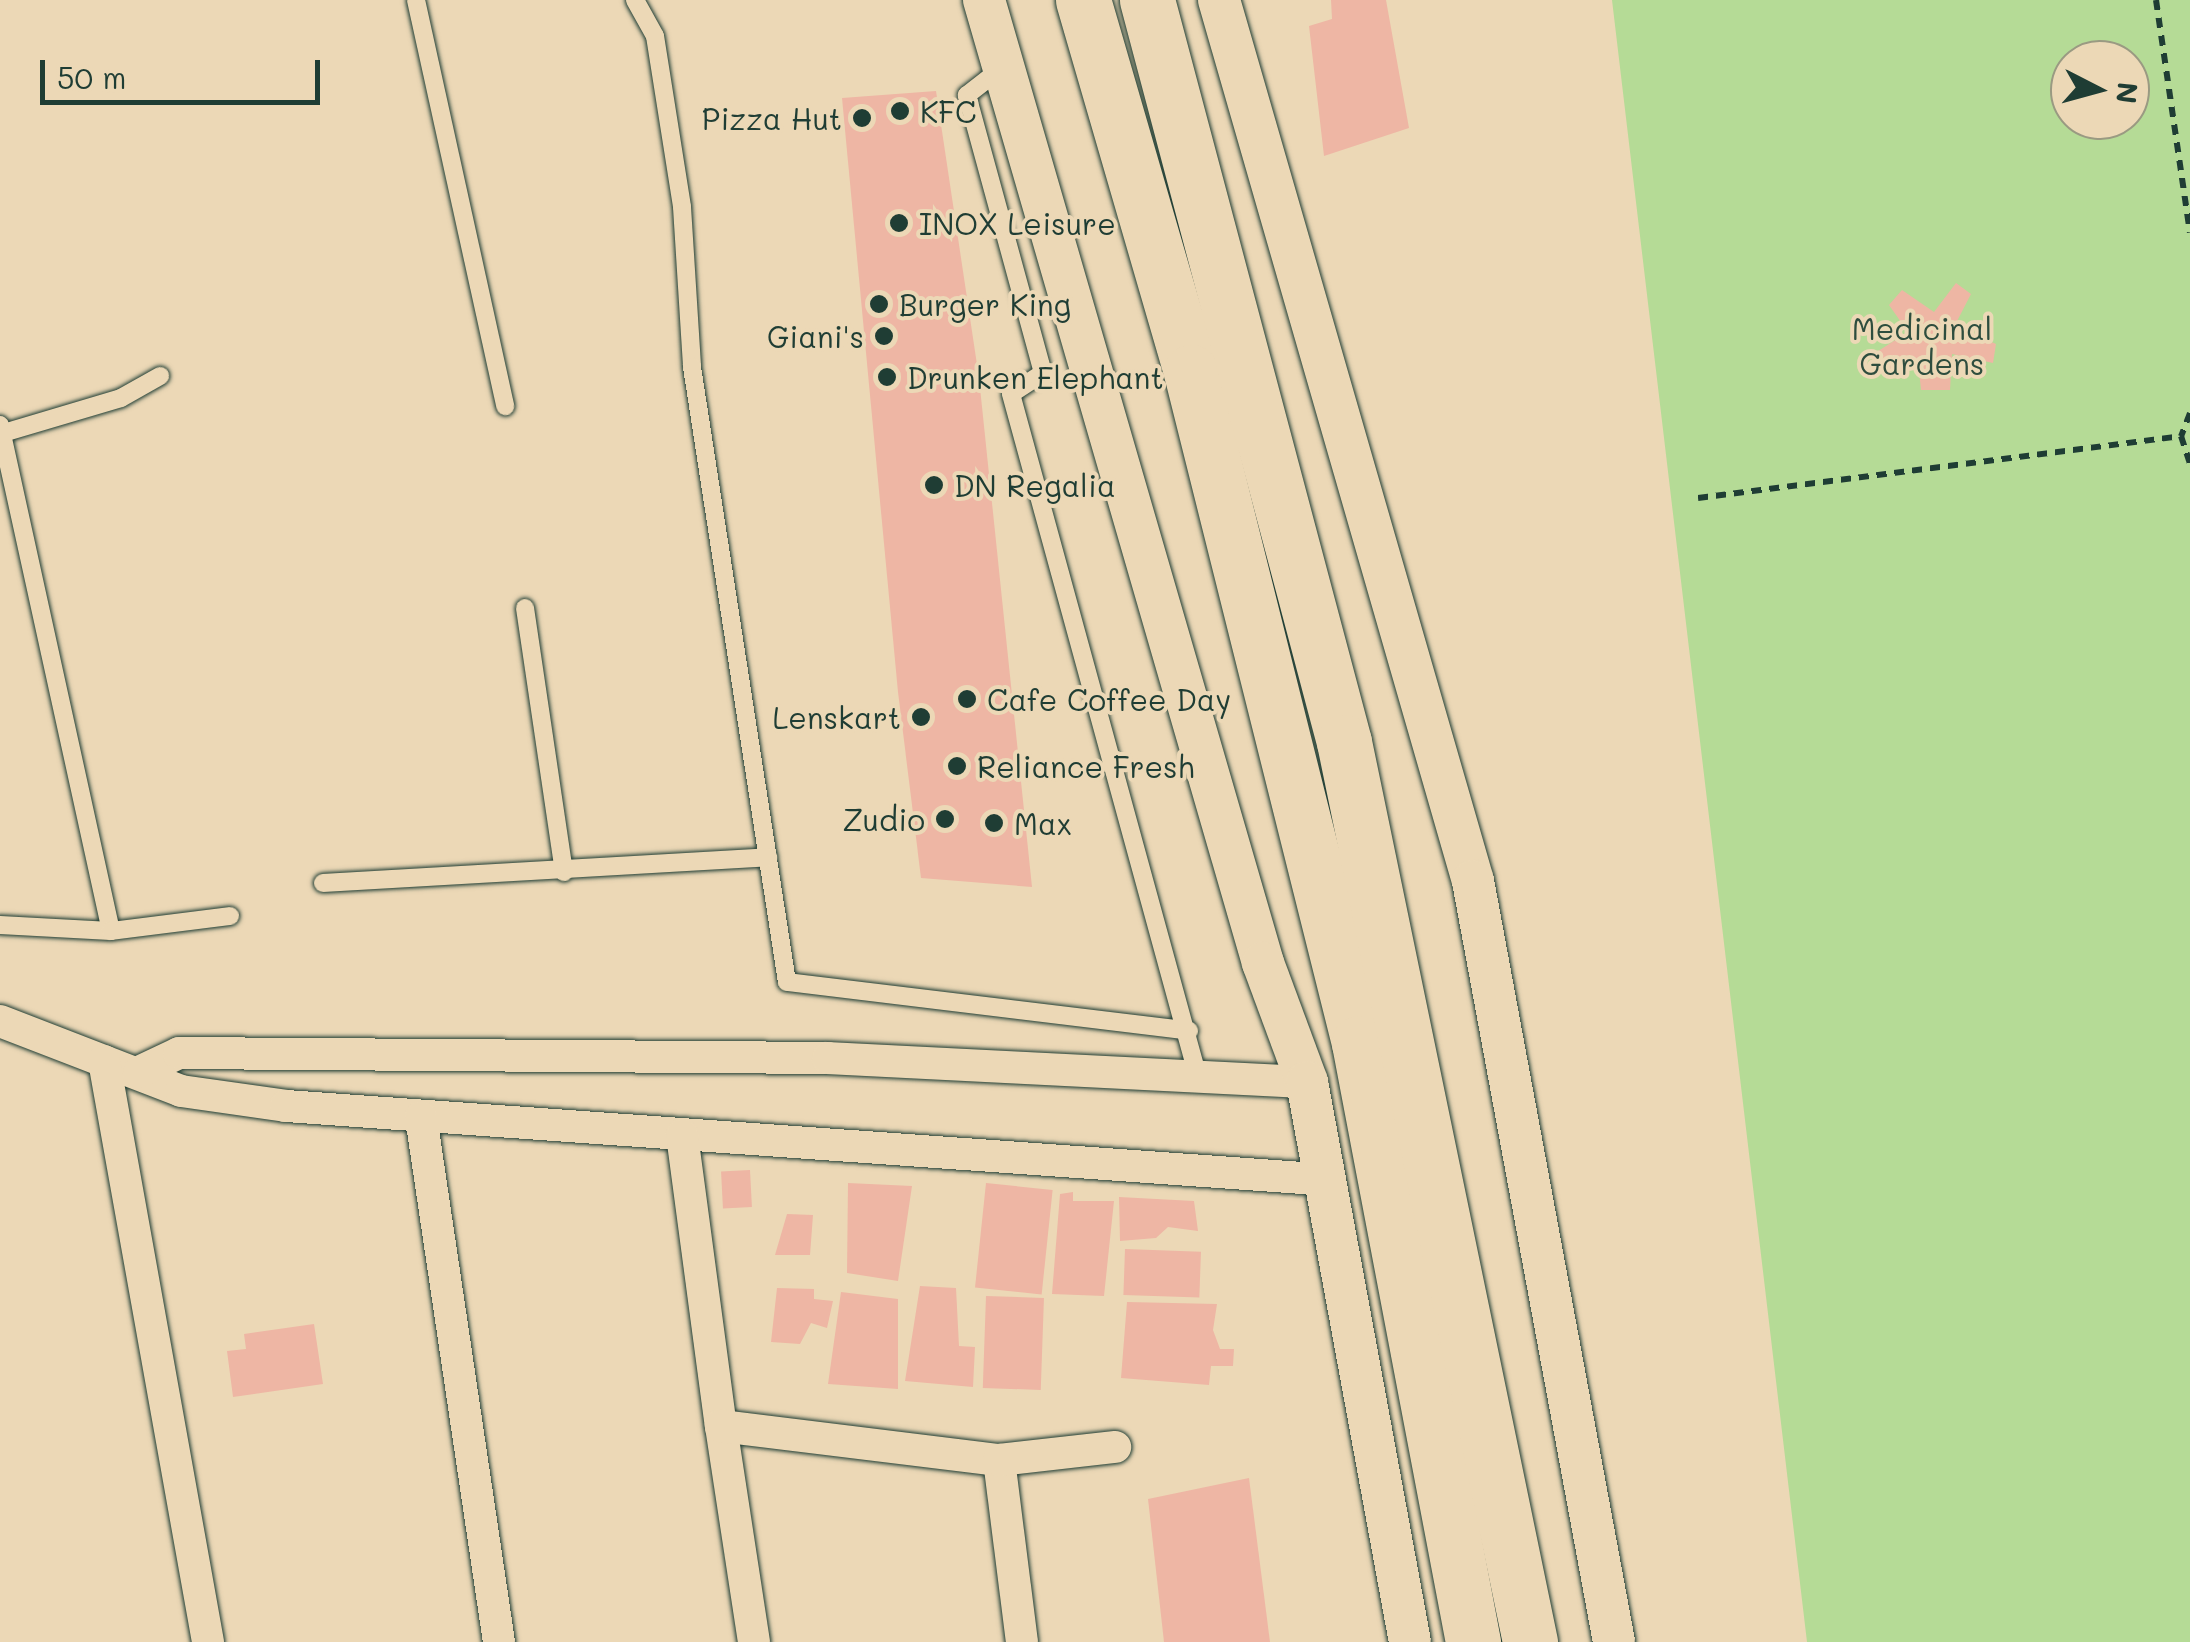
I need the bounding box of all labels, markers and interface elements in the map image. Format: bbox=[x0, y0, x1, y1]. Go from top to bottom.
scale bar bbox=[45, 40, 325, 102]
north arrow bbox=[2050, 40, 2150, 140]
text: 50 m bbox=[57, 57, 127, 97]
text: N bbox=[2109, 80, 2147, 105]
place label: KFC bbox=[920, 93, 976, 129]
place label: Pizza Hut bbox=[702, 100, 842, 136]
marker: KFC bbox=[889, 100, 911, 122]
marker: Pizza Hut bbox=[851, 107, 873, 129]
place label: INOX Leisure bbox=[919, 205, 1116, 241]
marker: INOX Leisure bbox=[888, 212, 910, 234]
place label: Burger King bbox=[899, 286, 1071, 322]
marker: Burger King bbox=[868, 293, 890, 315]
park label: Medicinal Gardens bbox=[1852, 310, 1992, 380]
place label: Giani's bbox=[767, 318, 864, 354]
marker: Giani's bbox=[873, 325, 895, 347]
place label: Drunken Elephant bbox=[907, 359, 1164, 395]
marker: Drunken Elephant bbox=[876, 366, 898, 388]
place label: DN Regalia bbox=[954, 467, 1116, 503]
marker: DN Regalia bbox=[923, 474, 945, 496]
place label: Cafe Coffee Day bbox=[987, 681, 1231, 717]
marker: Cafe Coffee Day bbox=[956, 688, 978, 710]
place label: Lenskart bbox=[773, 699, 901, 735]
marker: Lenskart bbox=[910, 706, 932, 728]
place label: Reliance Fresh bbox=[977, 748, 1195, 784]
marker: Reliance Fresh bbox=[946, 755, 968, 777]
place label: Zudio bbox=[842, 801, 925, 837]
place label: Max bbox=[1014, 805, 1072, 841]
marker: Zudio bbox=[934, 808, 956, 830]
marker: Max bbox=[983, 812, 1005, 834]

